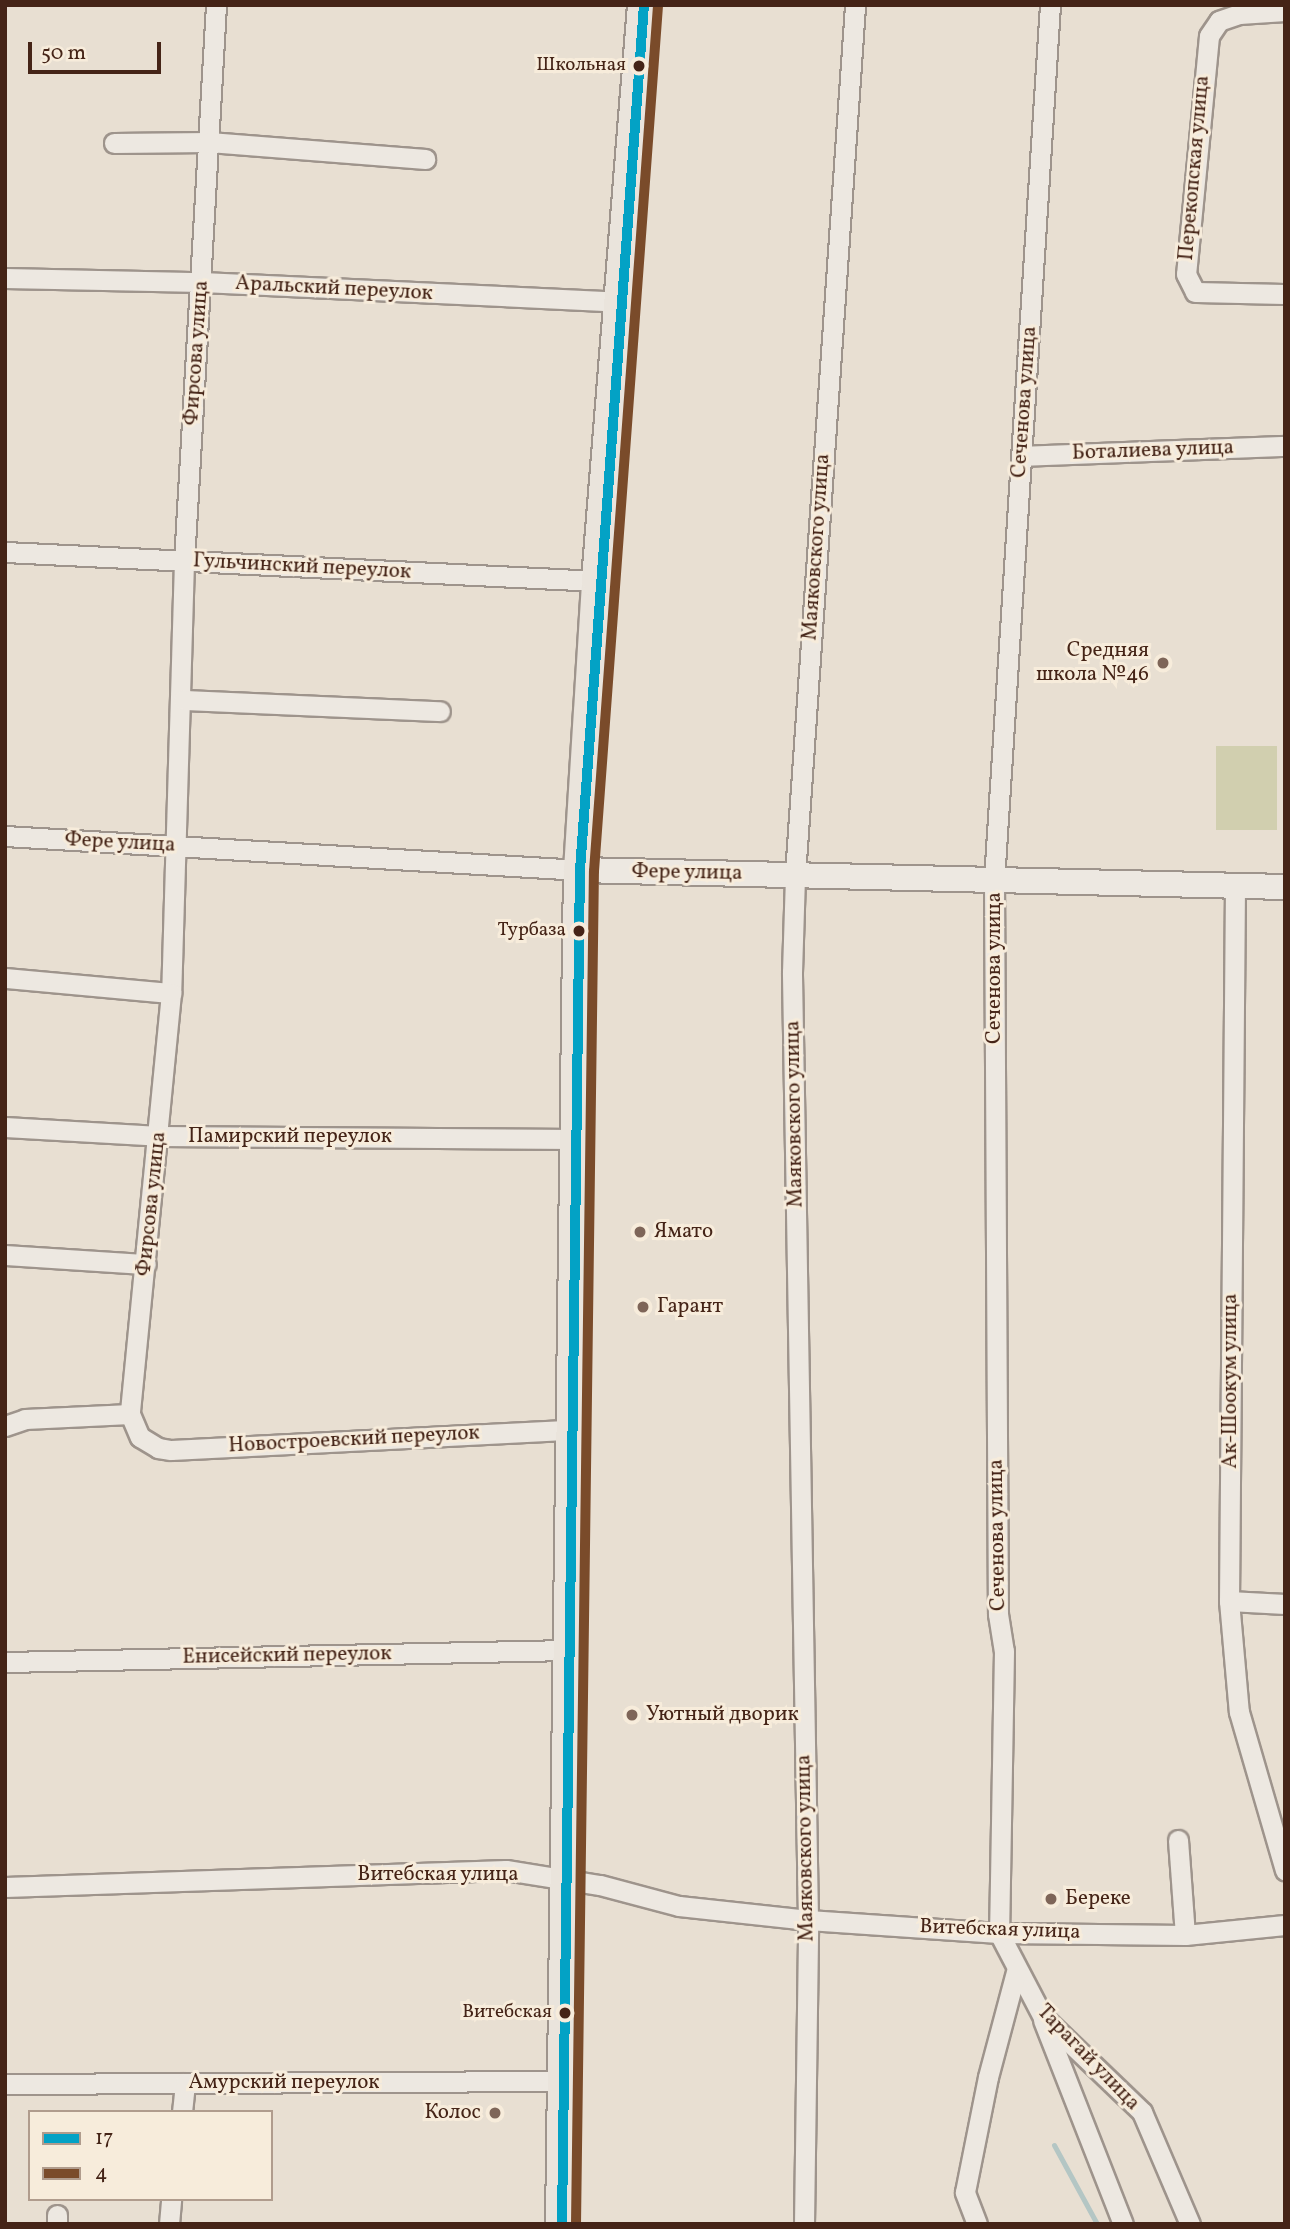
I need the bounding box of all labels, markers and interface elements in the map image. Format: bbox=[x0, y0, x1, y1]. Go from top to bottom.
scale bar bbox=[32, 28, 164, 72]
text: 50 m bbox=[41, 39, 86, 68]
place label: Школьная bbox=[536, 55, 626, 77]
marker: Школьная bbox=[632, 59, 646, 73]
street label: Перекопская улица bbox=[1174, 74, 1216, 262]
street label: Аральский переулок bbox=[235, 271, 433, 307]
street label: Фирсова улица bbox=[179, 279, 215, 427]
street label: Сеченова улица bbox=[1007, 325, 1043, 479]
street label: Боталиева улица bbox=[1071, 436, 1235, 466]
street label: Маяковского улица bbox=[798, 452, 836, 642]
street label: Гульчинский переулок bbox=[192, 549, 412, 585]
place label: Средняя школа №46 bbox=[1036, 638, 1149, 688]
marker: Средняя школа №46 bbox=[1155, 655, 1171, 671]
street label: Фере улица bbox=[64, 827, 176, 859]
street label: Фере улица bbox=[631, 859, 743, 887]
street label: Сеченова улица bbox=[982, 892, 1008, 1044]
place label: Турбаза bbox=[497, 920, 566, 942]
marker: Турбаза bbox=[572, 924, 586, 938]
street label: Маяковского улица bbox=[781, 1020, 809, 1208]
street label: Памирский переулок bbox=[188, 1124, 392, 1150]
street label: Фирсова улица bbox=[132, 1130, 172, 1278]
place label: Ямато bbox=[654, 1219, 713, 1245]
marker: Ямато bbox=[632, 1224, 648, 1240]
street label: Ак-Шоокум улица bbox=[1218, 1293, 1244, 1469]
place label: Гарант bbox=[657, 1294, 723, 1320]
marker: Гарант bbox=[635, 1299, 651, 1315]
street label: Новостроевский переулок bbox=[228, 1421, 480, 1459]
street label: Сеченова улица bbox=[984, 1458, 1012, 1612]
street label: Енисейский переулок bbox=[182, 1642, 392, 1670]
place label: Уютный дворик bbox=[646, 1702, 799, 1728]
marker: Уютный дворик bbox=[624, 1707, 640, 1723]
street label: Маяковского улица bbox=[792, 1754, 820, 1942]
street label: Витебская улица bbox=[357, 1862, 519, 1888]
place label: Береке bbox=[1065, 1886, 1131, 1912]
marker: Береке bbox=[1043, 1891, 1059, 1907]
street label: Витебская улица bbox=[919, 1915, 1081, 1945]
street label: Тарагай улица bbox=[1031, 1999, 1145, 2117]
place label: Витебская bbox=[462, 2002, 552, 2024]
marker: Витебская bbox=[558, 2006, 572, 2020]
street label: Амурский переулок bbox=[188, 2070, 380, 2096]
place label: Колос bbox=[424, 2100, 481, 2126]
marker: Колос bbox=[487, 2105, 503, 2121]
legend bbox=[28, 2110, 273, 2201]
text: 17 bbox=[95, 2124, 113, 2153]
text: 4 bbox=[95, 2159, 108, 2188]

